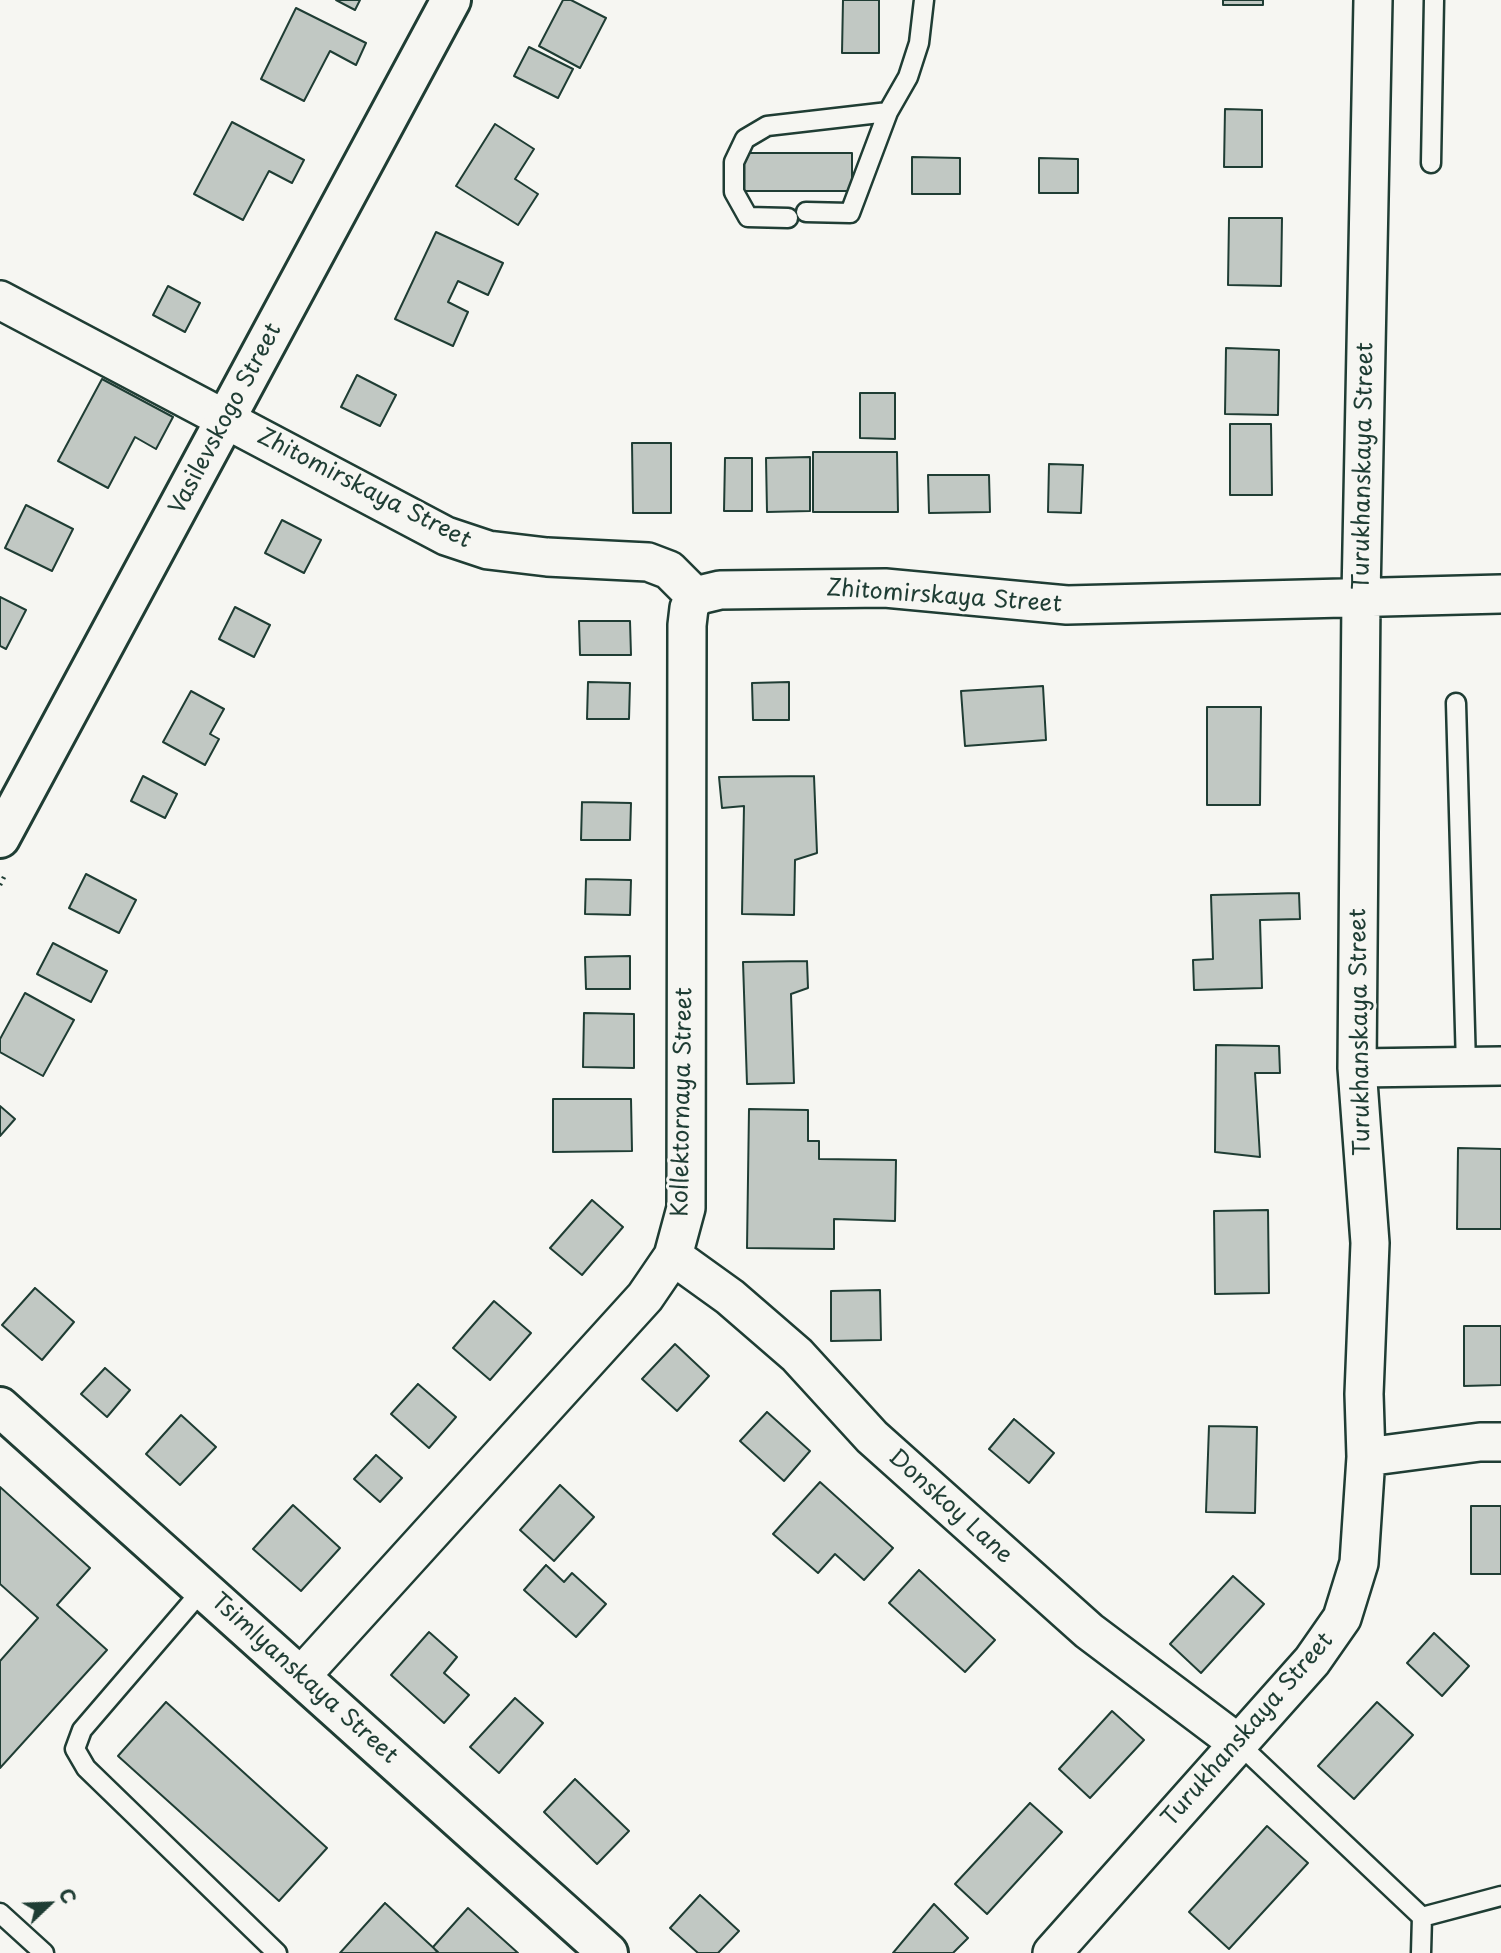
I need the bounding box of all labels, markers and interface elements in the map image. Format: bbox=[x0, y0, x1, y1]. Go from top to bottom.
street label: Vasilevskogo Street bbox=[164, 319, 288, 519]
street label: Turukhanskaya Street bbox=[1348, 342, 1380, 590]
street label: Zhitomirskaya Street bbox=[253, 423, 475, 555]
street label: Zhitomirskaya Street bbox=[825, 575, 1063, 619]
street label: Turukhanskaya Street bbox=[1345, 908, 1377, 1156]
street label: Kollektornaya Street bbox=[667, 987, 699, 1217]
street label: Donskoy Lane bbox=[882, 1444, 1018, 1570]
street label: Tsimlyanskaya Street bbox=[205, 1588, 403, 1770]
street label: Turukhanskaya Street bbox=[1156, 1627, 1340, 1833]
north arrow bbox=[14, 1869, 84, 1939]
text: С bbox=[53, 1884, 84, 1908]

